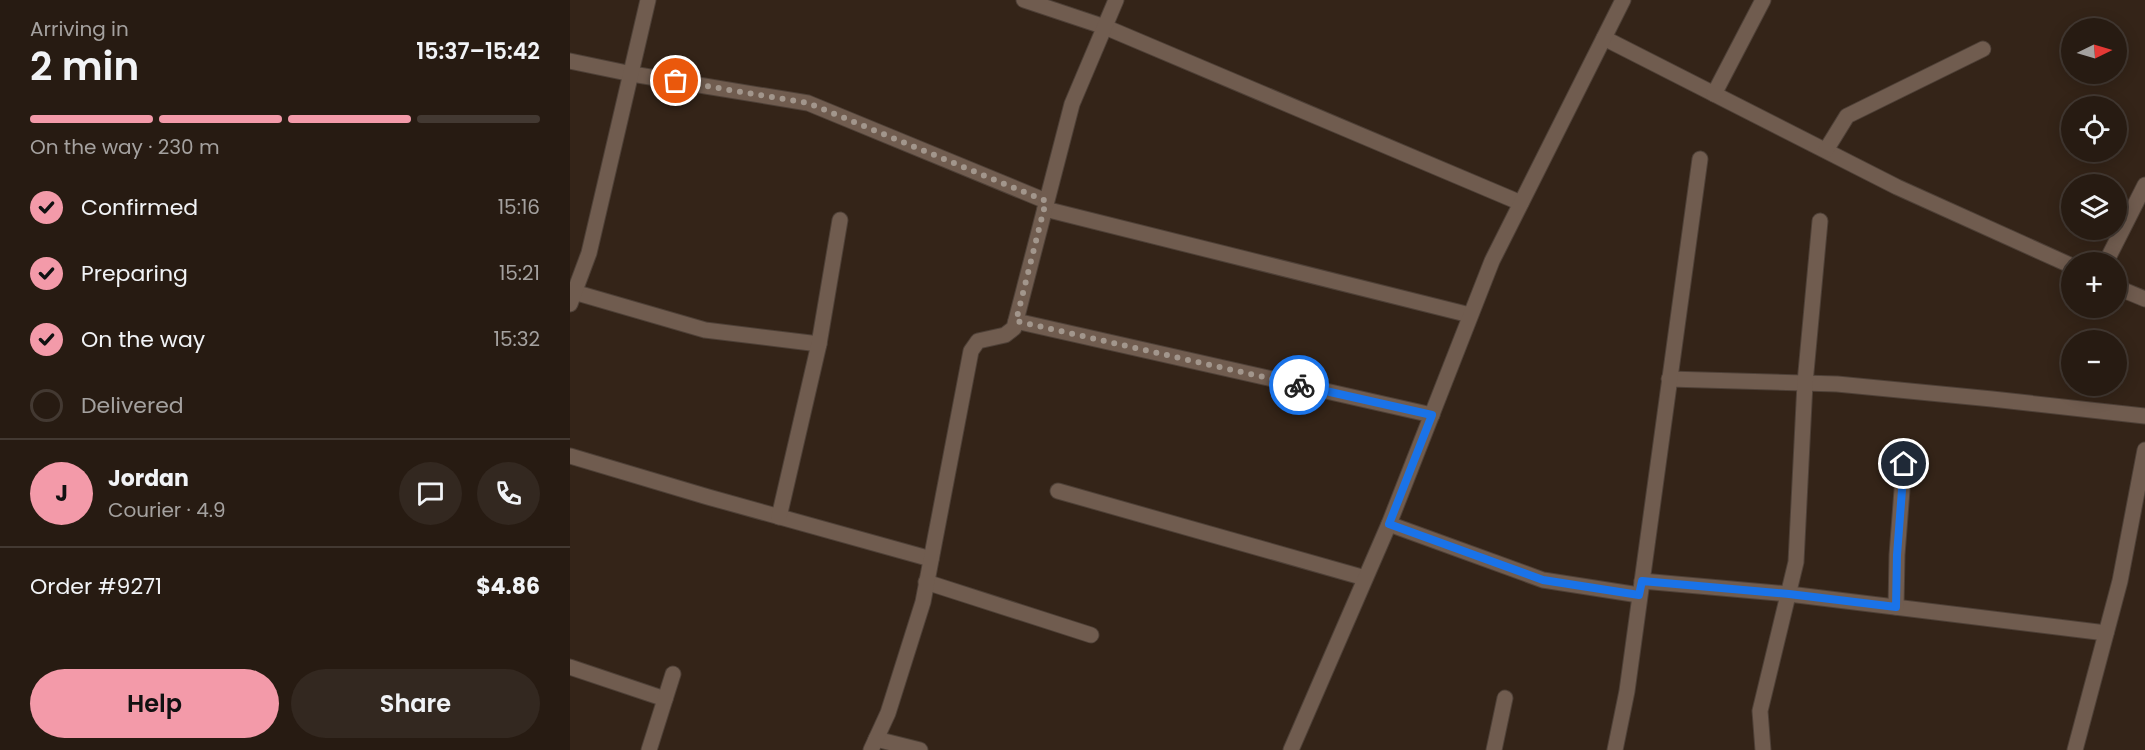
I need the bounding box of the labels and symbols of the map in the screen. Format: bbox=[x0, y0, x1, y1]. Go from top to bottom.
north arrow bbox=[2061, 18, 2127, 84]
pin bbox=[650, 55, 701, 106]
courier bbox=[1269, 355, 1329, 415]
pin bbox=[1878, 438, 1929, 489]

